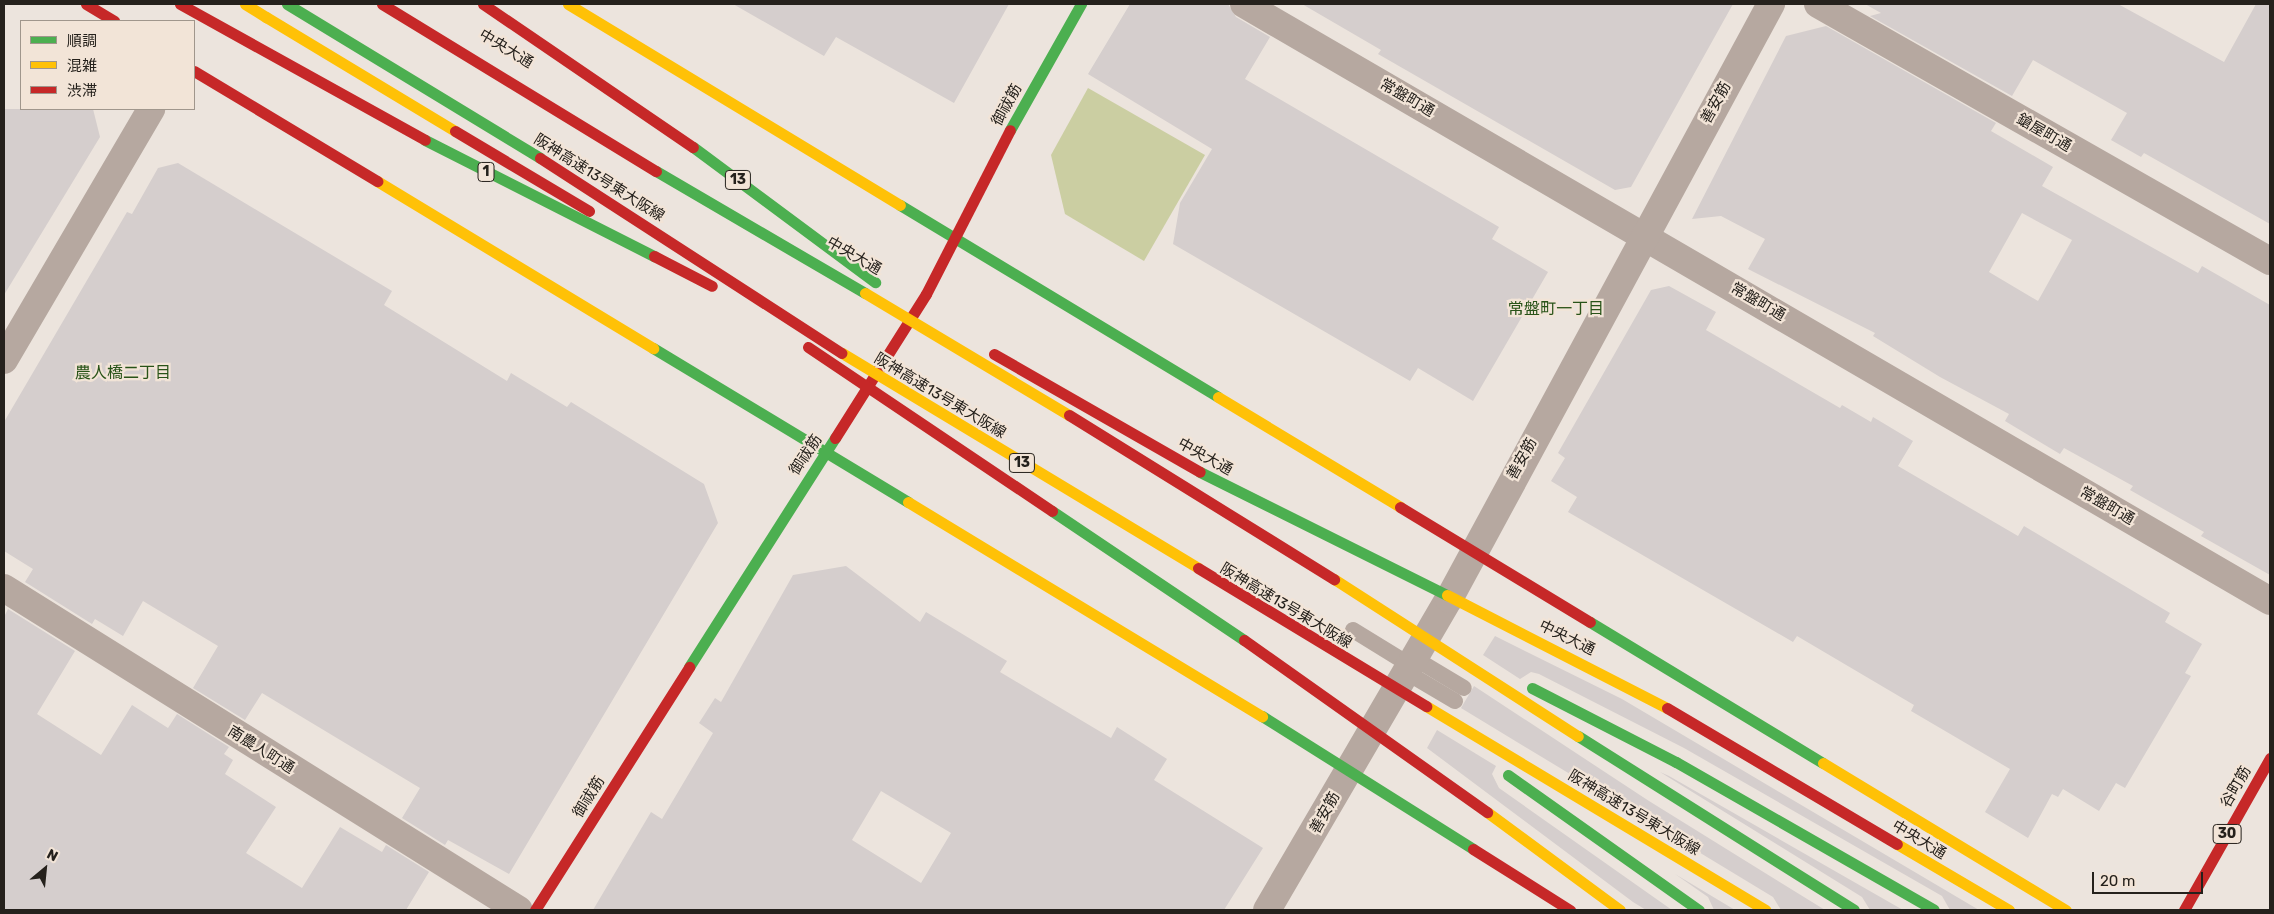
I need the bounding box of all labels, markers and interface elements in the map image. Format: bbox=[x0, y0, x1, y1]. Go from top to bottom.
legend bbox=[20, 20, 195, 110]
street label: 中央大通 bbox=[476, 26, 536, 72]
text: 順調 bbox=[67, 32, 97, 50]
text: 混雑 bbox=[67, 57, 97, 75]
street label: 常盤町通 bbox=[1377, 75, 1437, 121]
street label: 善安筋 bbox=[1697, 79, 1735, 127]
street label: 御祓筋 bbox=[988, 81, 1026, 129]
text: 渋滞 bbox=[67, 82, 97, 100]
street label: 鎗屋町通 bbox=[2014, 110, 2074, 156]
street label: 阪神高速13号東大阪線 bbox=[530, 131, 668, 225]
road number: 1 bbox=[477, 160, 495, 183]
road number: 13 bbox=[724, 168, 752, 192]
street label: 中央大通 bbox=[824, 233, 884, 279]
street label: 常盤町通 bbox=[1728, 279, 1788, 325]
district label: 常盤町一丁目 bbox=[1508, 299, 1604, 319]
street label: 阪神高速13号東大阪線 bbox=[871, 350, 1009, 442]
district label: 農人橋二丁目 bbox=[75, 363, 171, 383]
street label: 御祓筋 bbox=[786, 431, 826, 479]
street label: 中央大通 bbox=[1174, 435, 1236, 479]
street label: 善安筋 bbox=[1503, 435, 1541, 483]
road number: 13 bbox=[1008, 452, 1036, 474]
street label: 常盤町通 bbox=[2077, 483, 2137, 529]
street label: 阪神高速13号東大阪線 bbox=[1217, 560, 1355, 652]
street label: 中央大通 bbox=[1536, 617, 1598, 659]
street label: 南農人町通 bbox=[224, 722, 298, 778]
street label: 谷町筋 bbox=[2217, 763, 2255, 811]
street label: 阪神高速13号東大阪線 bbox=[1565, 767, 1703, 859]
street label: 御祓筋 bbox=[569, 773, 609, 821]
street label: 善安筋 bbox=[1306, 789, 1344, 837]
street label: 中央大通 bbox=[1889, 817, 1949, 863]
road number: 30 bbox=[2212, 822, 2242, 846]
north arrow bbox=[20, 844, 70, 894]
text: N bbox=[44, 845, 61, 865]
scale bar bbox=[2094, 862, 2205, 894]
text: 20 m bbox=[2100, 872, 2135, 890]

